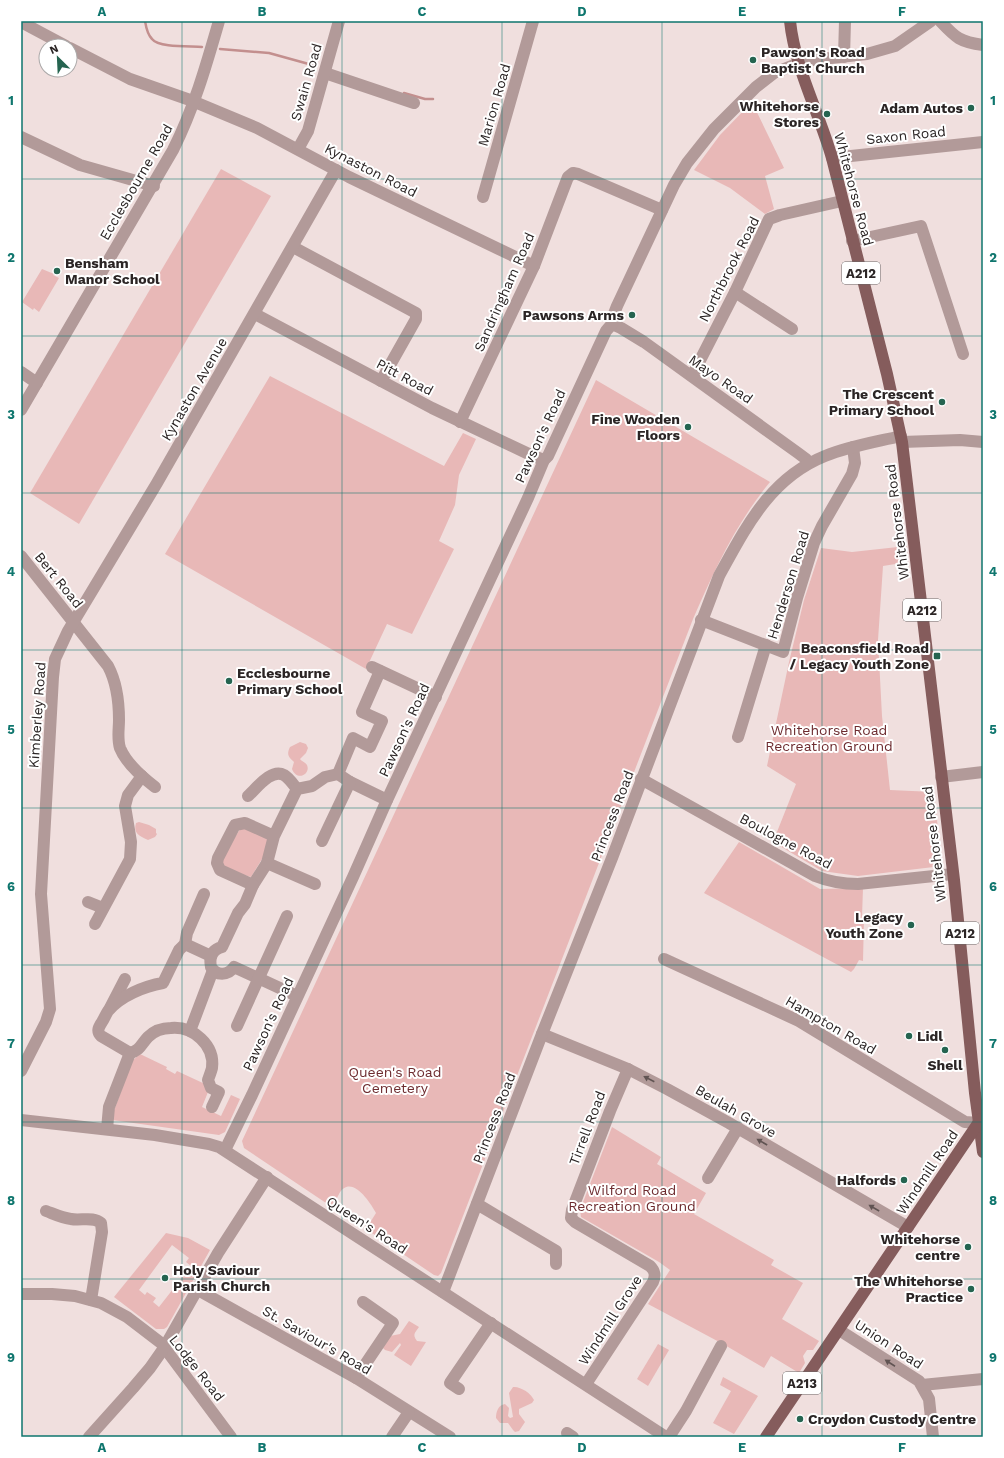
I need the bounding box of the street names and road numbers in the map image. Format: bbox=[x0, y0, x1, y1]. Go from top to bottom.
street label: Swain Road bbox=[287, 41, 325, 123]
street label: Marion Road bbox=[475, 62, 513, 148]
street label: Ecclesbourne Road bbox=[96, 121, 176, 243]
street label: Saxon Road bbox=[865, 123, 947, 147]
street label: Whitehorse Road bbox=[831, 131, 877, 247]
street label: Kynaston Road bbox=[322, 140, 420, 200]
street label: Northbrook Road bbox=[696, 214, 762, 324]
street label: Sandringham Road bbox=[471, 230, 537, 354]
road number: A212 bbox=[842, 262, 880, 284]
street label: Kynaston Avenue bbox=[158, 335, 230, 443]
street label: Mayo Road bbox=[686, 351, 756, 407]
street label: Pitt Road bbox=[374, 355, 436, 399]
street label: Pawson's Road bbox=[511, 387, 569, 485]
street label: Whitehorse Road bbox=[882, 463, 912, 581]
street label: Henderson Road bbox=[764, 529, 812, 641]
street label: Bert Road bbox=[32, 549, 86, 611]
road number: A212 bbox=[903, 599, 941, 621]
street label: Kimberley Road bbox=[25, 661, 49, 769]
street label: Pawson's Road bbox=[375, 681, 433, 779]
street label: Princess Road bbox=[587, 768, 637, 864]
street label: Whitehorse Road bbox=[919, 785, 949, 903]
street label: Boulogne Road bbox=[737, 810, 835, 872]
road number: A212 bbox=[941, 922, 979, 944]
street label: Pawson's Road bbox=[239, 975, 297, 1073]
street label: Hampton Road bbox=[783, 993, 879, 1057]
street label: Princess Road bbox=[469, 1070, 519, 1166]
street label: Beulah Grove bbox=[693, 1081, 779, 1141]
street label: Tirrell Road bbox=[566, 1089, 608, 1167]
street label: Windmill Road bbox=[893, 1127, 961, 1217]
street label: Queen's Road bbox=[324, 1193, 410, 1257]
street label: Windmill Grove bbox=[575, 1272, 645, 1368]
street label: St. Saviour's Road bbox=[260, 1302, 374, 1378]
street label: Union Road bbox=[852, 1316, 926, 1372]
street label: Lodge Road bbox=[166, 1332, 228, 1404]
road number: A213 bbox=[783, 1372, 821, 1394]

